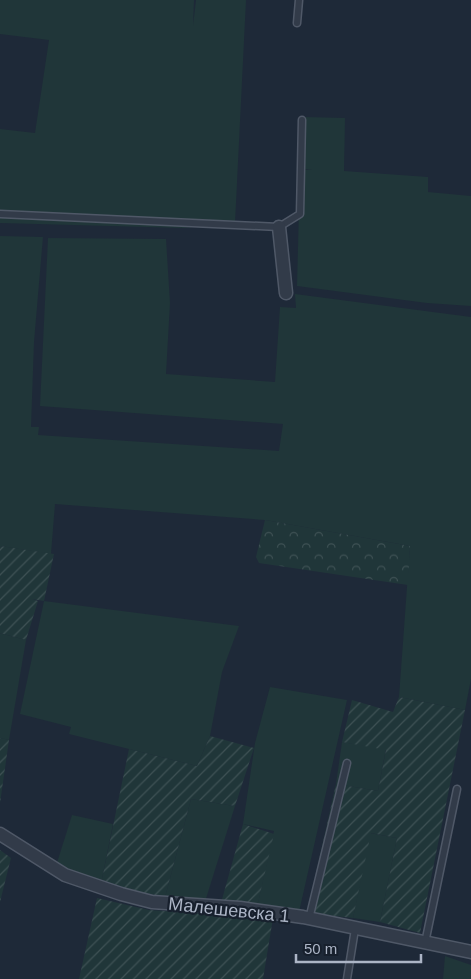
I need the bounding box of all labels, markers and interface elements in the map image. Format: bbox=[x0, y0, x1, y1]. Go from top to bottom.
street label: Малешевска 1 bbox=[167, 894, 291, 926]
scale bar bbox=[296, 932, 421, 964]
text: 50 m bbox=[304, 940, 337, 957]

